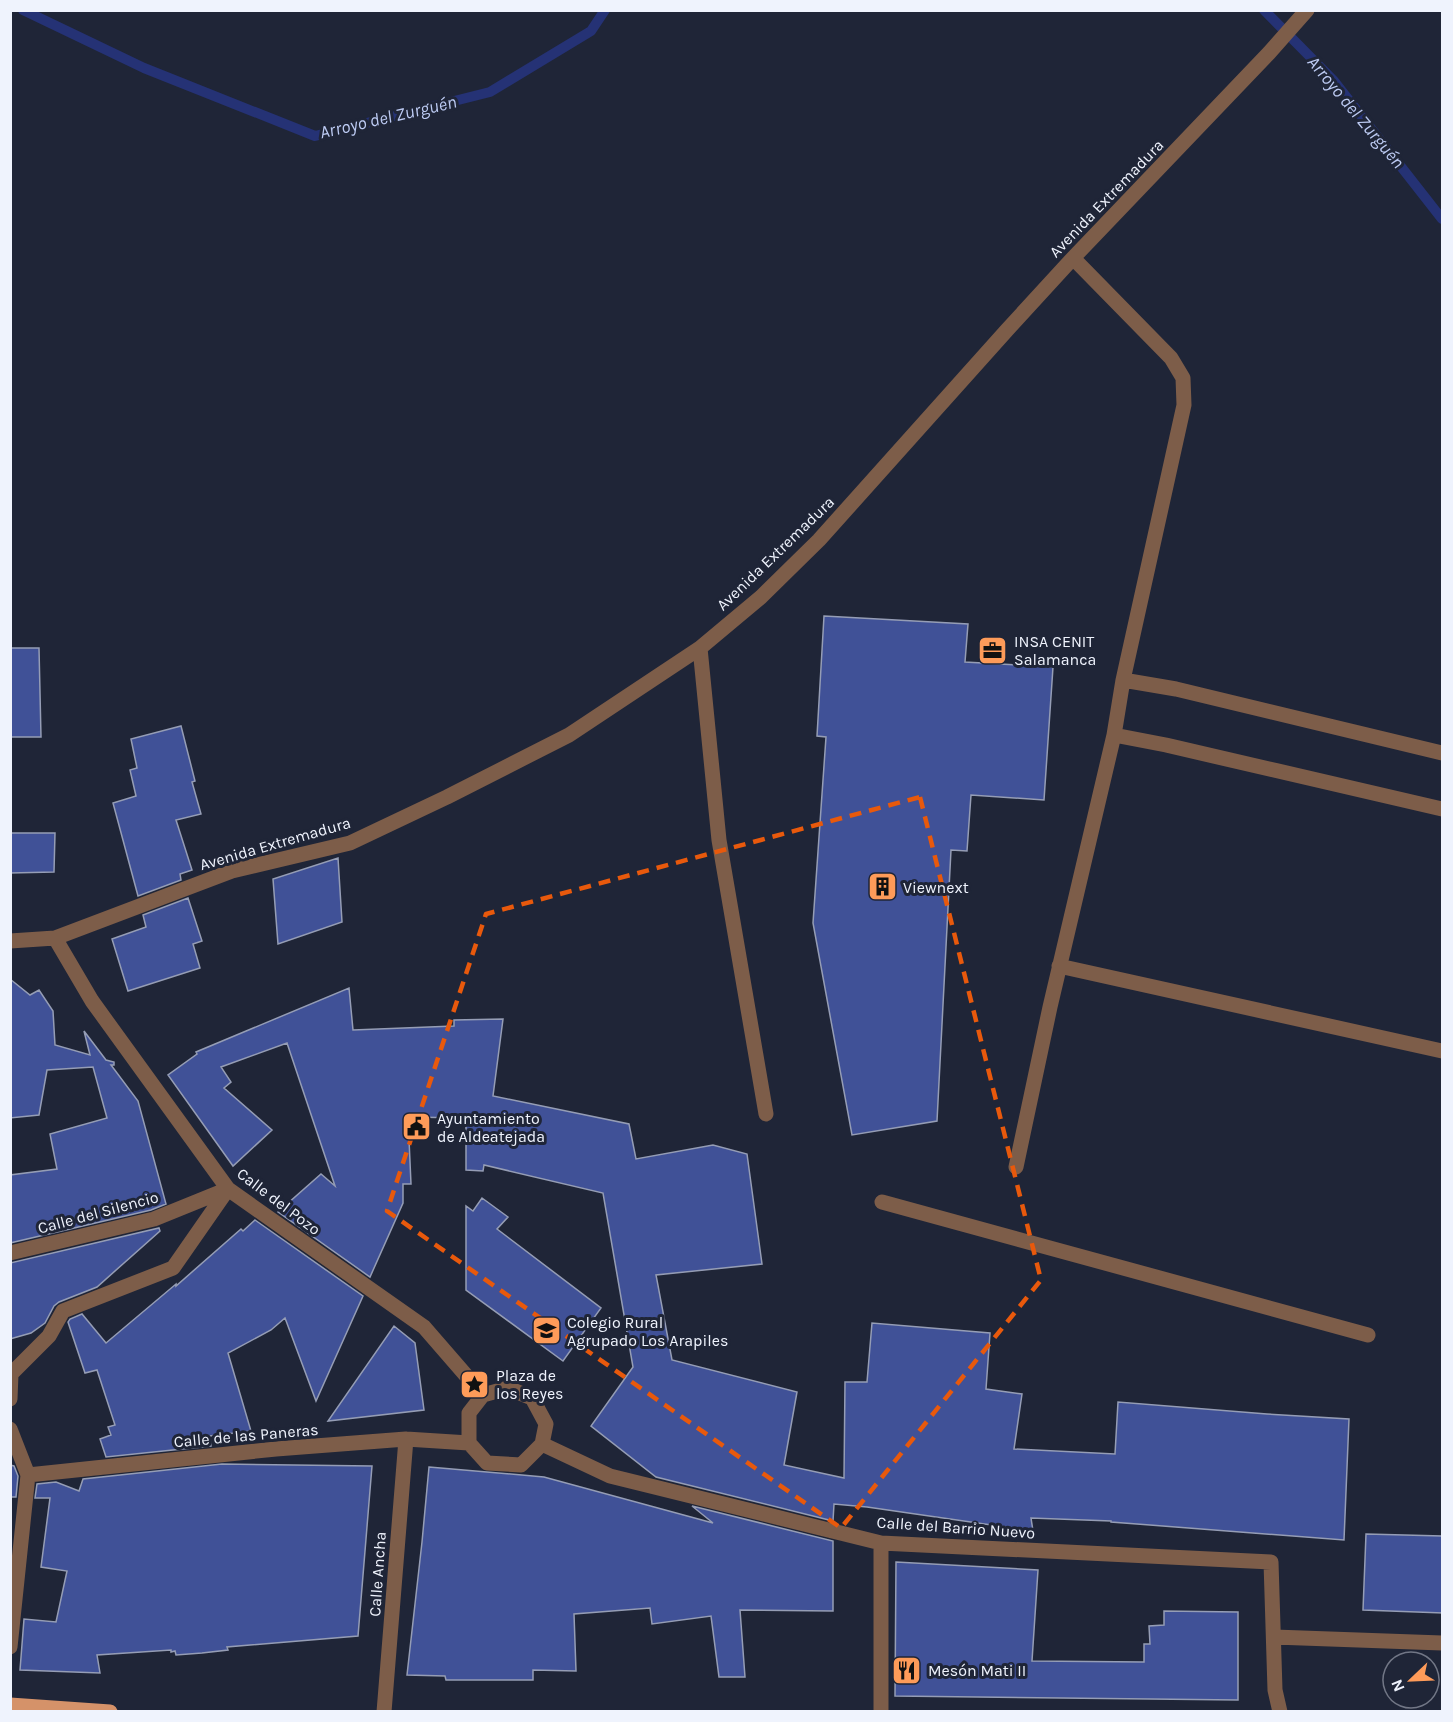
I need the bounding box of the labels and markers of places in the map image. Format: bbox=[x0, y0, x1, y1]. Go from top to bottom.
place label: INSA CENIT Salamanca bbox=[1014, 632, 1096, 669]
office icon: INSA CENIT Salamanca bbox=[977, 634, 1009, 666]
building icon: Viewnext bbox=[866, 871, 898, 903]
place label: Viewnext bbox=[903, 878, 969, 897]
place label: Ayuntamiento de Aldeatejada bbox=[437, 1109, 545, 1146]
public building icon: Ayuntamiento de Aldeatejada bbox=[400, 1111, 432, 1143]
place label: Colegio Rural Agrupado Los Arapiles bbox=[567, 1313, 728, 1350]
school or university icon: Colegio Rural Agrupado Los Arapiles bbox=[530, 1315, 562, 1347]
place label: Plaza de los Reyes bbox=[496, 1366, 564, 1403]
place icon: Plaza de los Reyes bbox=[459, 1368, 491, 1400]
restaurant icon: Mesón Mati II bbox=[891, 1654, 923, 1686]
place label: Mesón Mati II bbox=[928, 1661, 1026, 1680]

